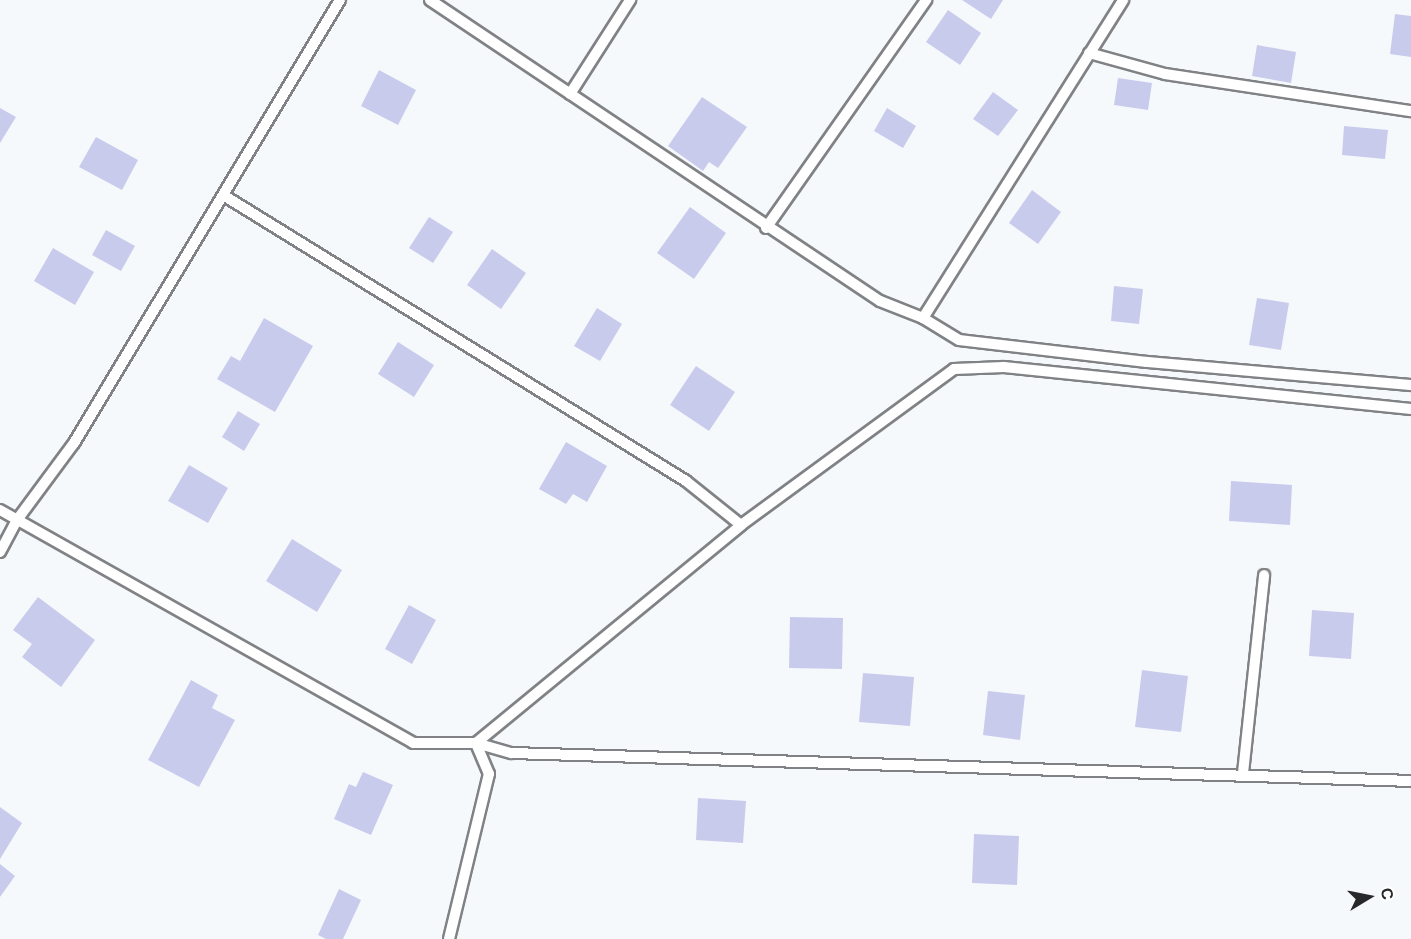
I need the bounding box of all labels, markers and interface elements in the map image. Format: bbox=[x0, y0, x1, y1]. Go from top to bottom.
north arrow bbox=[1339, 867, 1399, 927]
text: С bbox=[1376, 886, 1399, 901]

